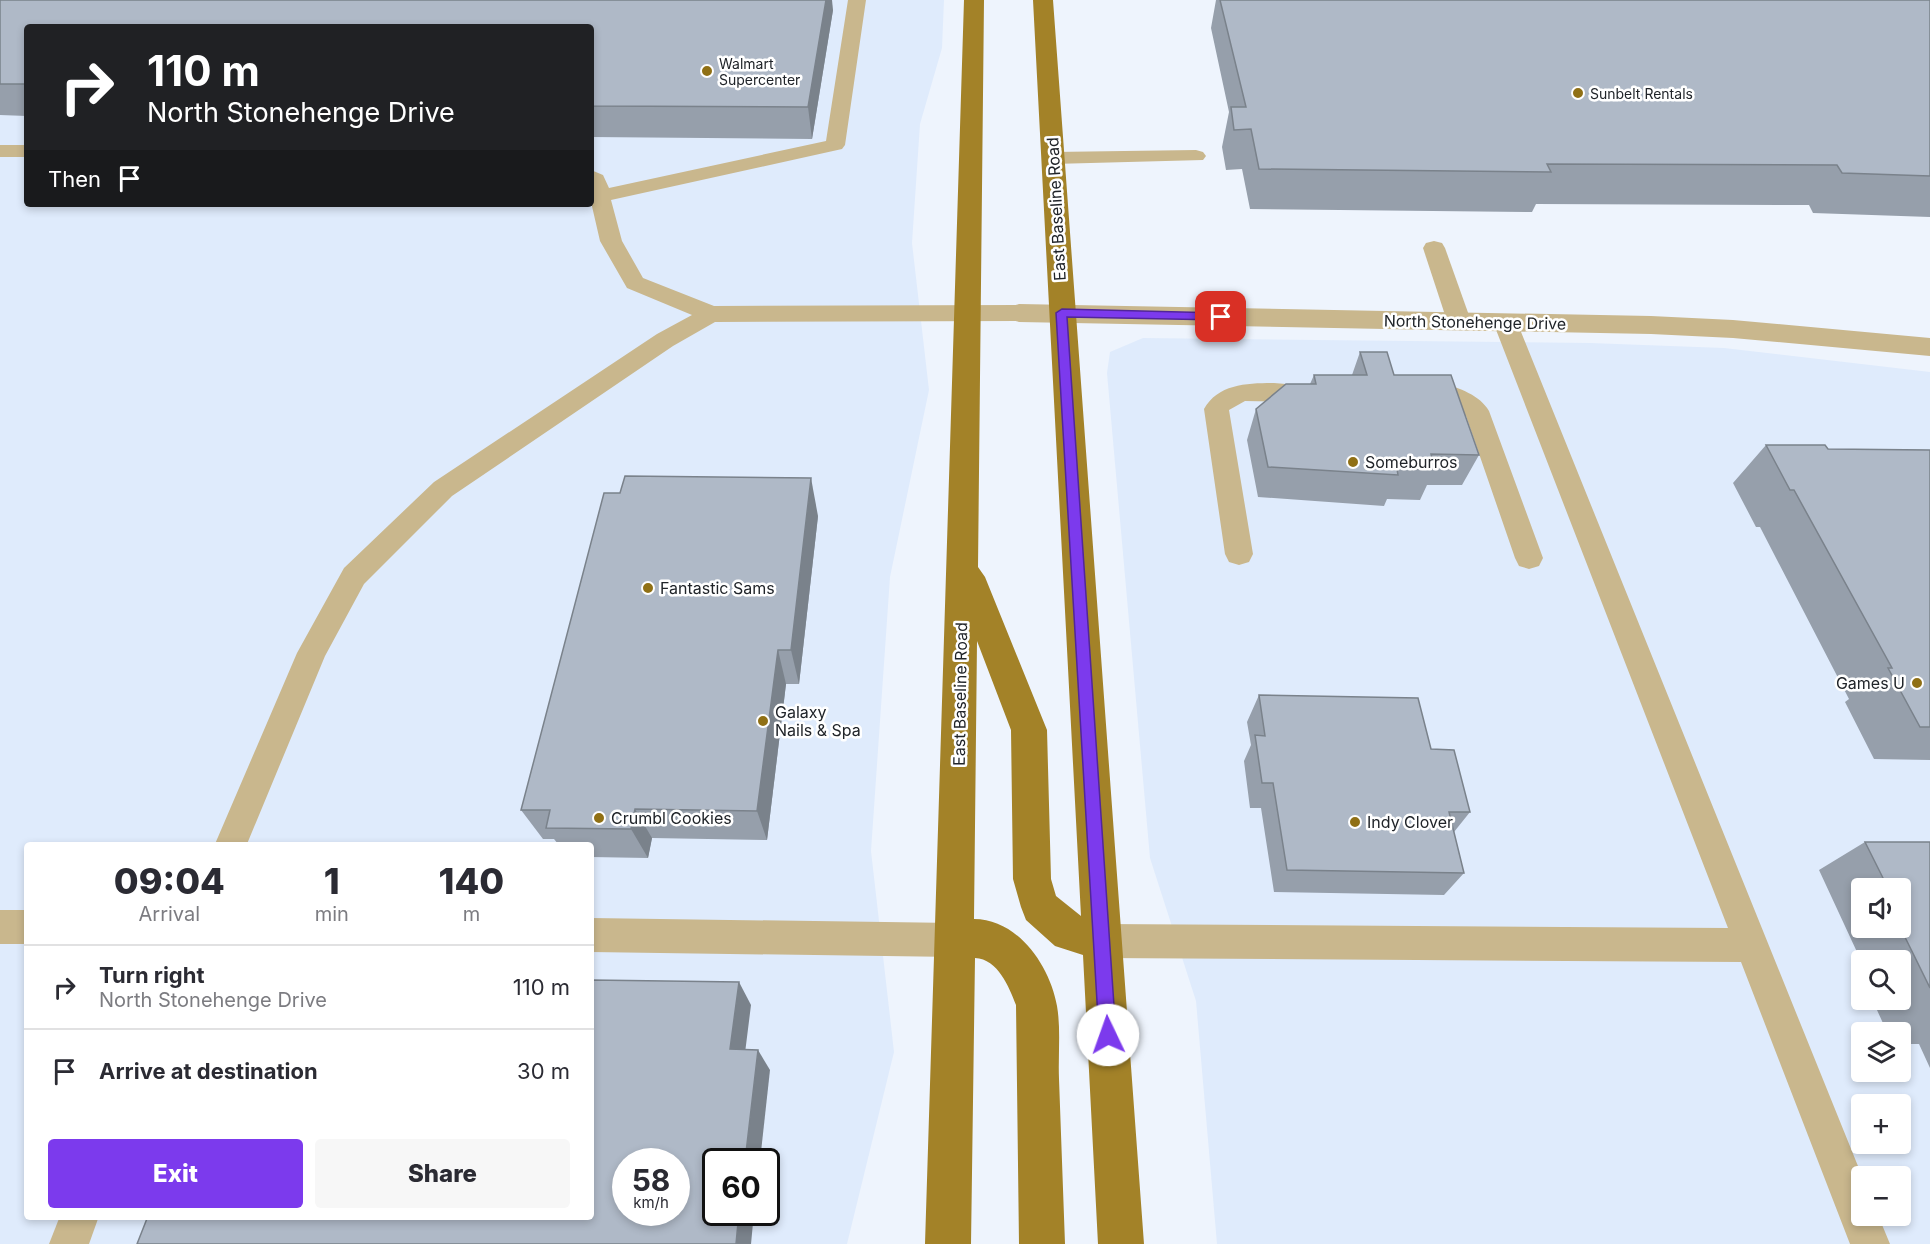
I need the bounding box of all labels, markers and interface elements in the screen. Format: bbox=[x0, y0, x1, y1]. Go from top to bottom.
text: 110 m bbox=[147, 45, 260, 96]
icon: right bbox=[48, 48, 126, 126]
place label: Walmart Supercenter bbox=[719, 55, 800, 88]
marker: Walmart Supercenter bbox=[700, 64, 714, 78]
place label: Sunbelt Rentals bbox=[1590, 85, 1693, 102]
marker: Sunbelt Rentals bbox=[1571, 86, 1585, 100]
text: North Stonehenge Drive bbox=[147, 96, 455, 129]
street label: East Baseline Road bbox=[1042, 137, 1070, 281]
icon: arrive bbox=[113, 162, 146, 195]
text: Then bbox=[48, 166, 101, 192]
pin bbox=[1195, 291, 1246, 342]
icon: arrive bbox=[1204, 300, 1237, 333]
street label: North Stonehenge Drive bbox=[1384, 310, 1566, 334]
place label: Someburros bbox=[1365, 452, 1458, 472]
marker: Someburros bbox=[1346, 455, 1360, 469]
place label: Fantastic Sams bbox=[660, 578, 775, 598]
marker: Fantastic Sams bbox=[641, 581, 655, 595]
street label: East Baseline Road bbox=[949, 622, 971, 766]
place label: Games U bbox=[1836, 673, 1905, 693]
marker: Games U bbox=[1910, 676, 1924, 690]
place label: Galaxy Nails & Spa bbox=[775, 702, 861, 740]
marker: Galaxy Nails & Spa bbox=[756, 714, 770, 728]
place label: Crumbl Cookies bbox=[611, 808, 732, 828]
marker: Crumbl Cookies bbox=[592, 811, 606, 825]
place label: Indy Clover bbox=[1367, 812, 1453, 832]
marker: Indy Clover bbox=[1348, 815, 1362, 829]
text: 09:04 bbox=[114, 859, 225, 903]
text: 1 bbox=[324, 859, 340, 903]
text: 140 bbox=[439, 859, 504, 903]
map controls bbox=[1851, 878, 1911, 1226]
button: sound bbox=[1851, 878, 1911, 938]
text: Arrival bbox=[139, 902, 200, 926]
text: min bbox=[315, 902, 349, 926]
text: m bbox=[463, 902, 480, 926]
button: search bbox=[1851, 950, 1911, 1010]
text: Turn right bbox=[99, 962, 205, 988]
icon: right bbox=[48, 971, 81, 1004]
text: 110 m bbox=[513, 974, 570, 1000]
text: North Stonehenge Drive bbox=[99, 988, 327, 1012]
position arrow bbox=[1076, 1003, 1140, 1067]
button: layers bbox=[1851, 1022, 1911, 1082]
icon: arrive bbox=[48, 1055, 81, 1088]
text: Arrive at destination bbox=[99, 1058, 318, 1084]
text: 30 m bbox=[517, 1058, 570, 1084]
button: + bbox=[1851, 1094, 1911, 1154]
button: Exit bbox=[48, 1139, 303, 1208]
button: Share bbox=[315, 1139, 570, 1208]
speed limit sign: 60 bbox=[702, 1148, 780, 1226]
text: 58 bbox=[632, 1162, 670, 1198]
button: − bbox=[1851, 1166, 1911, 1226]
text: km/h bbox=[633, 1193, 669, 1212]

